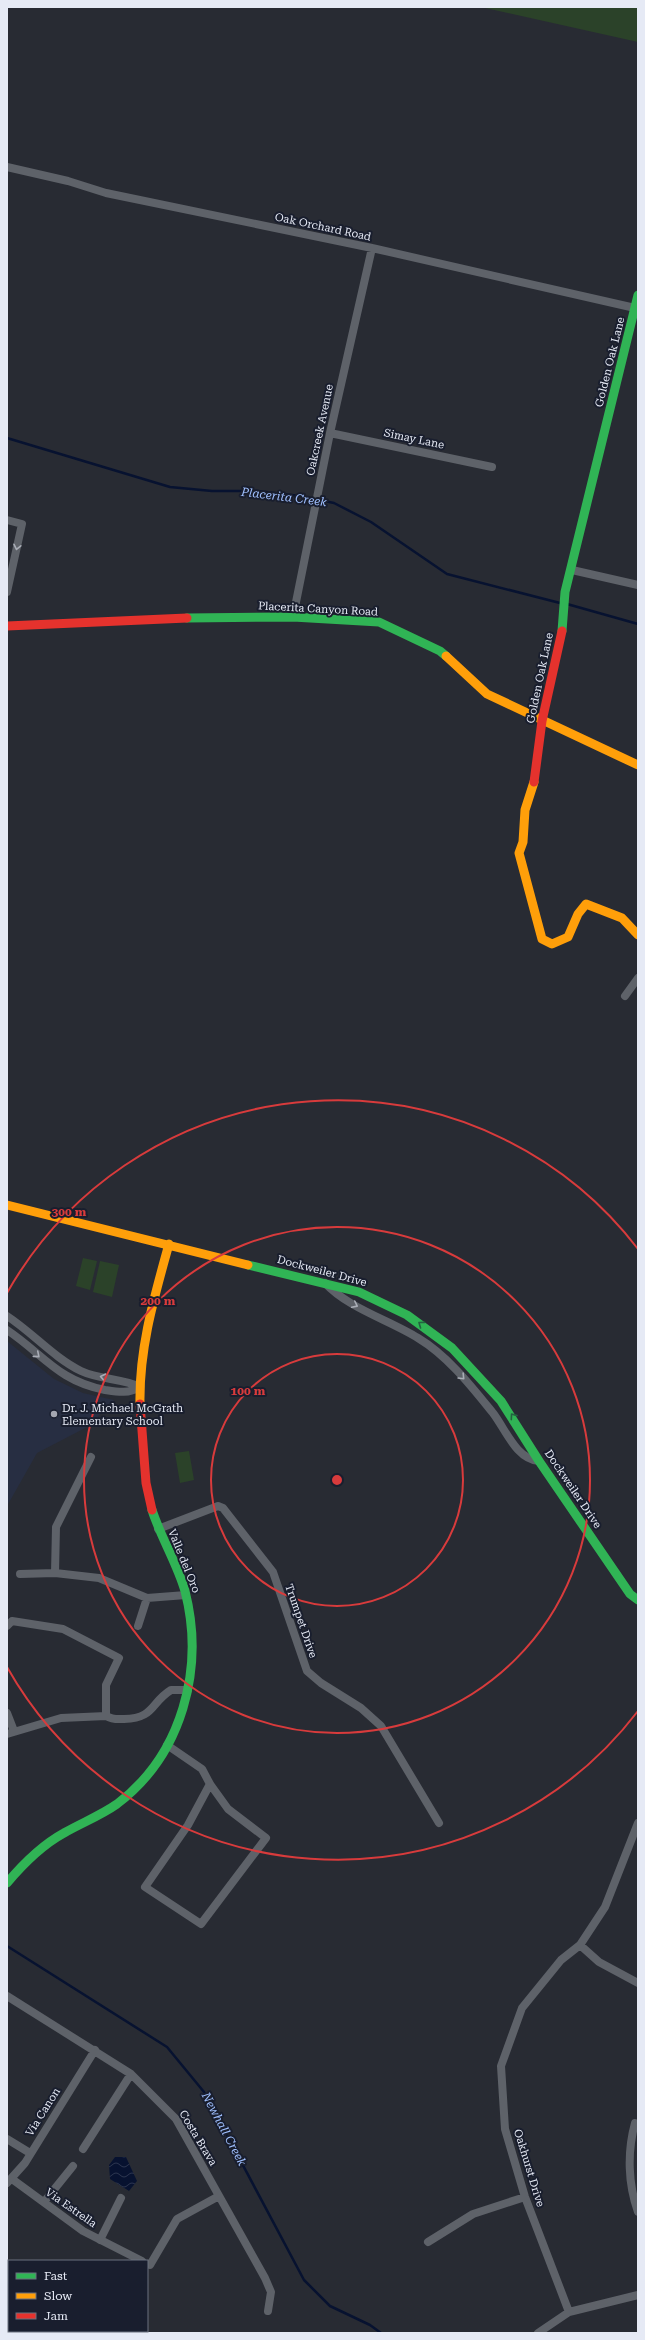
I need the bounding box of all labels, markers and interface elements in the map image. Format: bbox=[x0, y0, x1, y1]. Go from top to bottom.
street label: Oak Orchard Road bbox=[274, 210, 372, 244]
street label: Golden Oak Lane bbox=[593, 316, 627, 408]
street label: Oakcreek Avenue bbox=[304, 383, 336, 477]
street label: Simay Lane bbox=[383, 426, 445, 452]
water label: Placerita Creek bbox=[239, 485, 328, 509]
one-way arrow bbox=[13, 544, 21, 550]
street label: Placerita Canyon Road bbox=[258, 599, 378, 619]
street label: Golden Oak Lane bbox=[524, 631, 556, 725]
text: 300 m bbox=[52, 1205, 87, 1219]
street label: Dockweiler Drive bbox=[276, 1253, 368, 1289]
text: 200 m bbox=[141, 1294, 176, 1308]
one-way arrow bbox=[351, 1300, 359, 1308]
one-way arrow bbox=[419, 1322, 426, 1329]
one-way arrow bbox=[32, 1351, 39, 1358]
one-way arrow bbox=[457, 1372, 465, 1380]
one-way arrow bbox=[99, 1374, 106, 1382]
text: 100 m bbox=[231, 1384, 266, 1398]
place label: Dr. J. Michael McGrath Elementary School bbox=[62, 1402, 183, 1428]
marker: Dr. J. Michael McGrath Elementary School bbox=[49, 1409, 59, 1419]
one-way arrow bbox=[510, 1413, 517, 1420]
street label: Dockweiler Drive bbox=[542, 1447, 604, 1531]
centre of rings bbox=[330, 1473, 344, 1487]
street label: Valle del Oro bbox=[165, 1527, 203, 1595]
street label: Trumpet Drive bbox=[282, 1582, 320, 1660]
street label: Via Canon bbox=[23, 2085, 63, 2139]
water label: Newhall Creek bbox=[198, 2089, 249, 2169]
street label: Costa Brava bbox=[176, 2108, 220, 2168]
street label: Oakhurst Drive bbox=[511, 2128, 547, 2208]
street label: Via Estrella bbox=[43, 2186, 99, 2230]
legend bbox=[8, 2260, 148, 2332]
text: Fast bbox=[44, 2269, 68, 2283]
text: Slow bbox=[44, 2289, 72, 2303]
text: Jam bbox=[44, 2309, 68, 2323]

